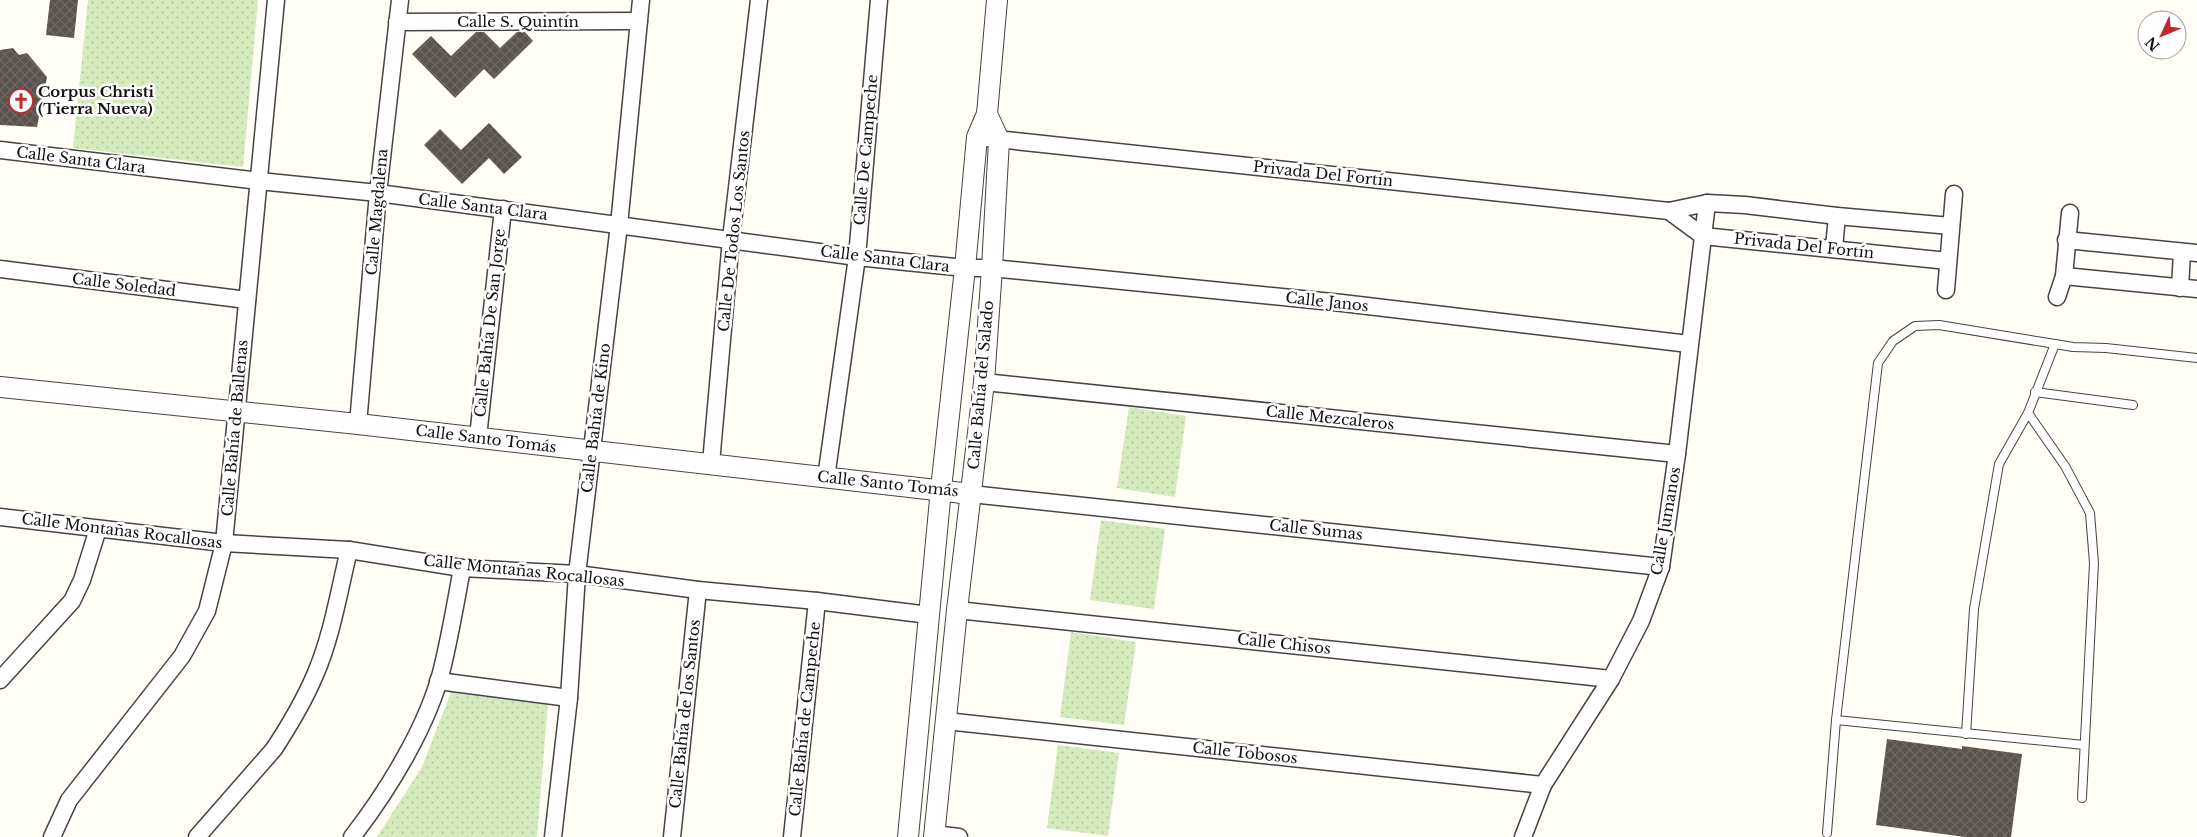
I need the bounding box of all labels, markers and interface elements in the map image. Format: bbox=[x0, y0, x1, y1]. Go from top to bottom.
north arrow bbox=[2137, 10, 2187, 60]
street label: Calle S. Quintín bbox=[457, 12, 579, 31]
text: N bbox=[2142, 33, 2164, 55]
street label: Calle De Campeche bbox=[849, 74, 882, 226]
place label: Corpus Christi (Tierra Nueva) bbox=[38, 82, 154, 118]
church icon: Corpus Christi (Tierra Nueva) bbox=[8, 88, 34, 114]
street label: Calle De Todos Los Santos bbox=[713, 129, 754, 333]
street label: Calle Santa Clara bbox=[15, 142, 147, 177]
street label: Calle Magdalena bbox=[361, 147, 392, 276]
street label: Privada Del Fortín bbox=[1252, 157, 1394, 190]
street label: Calle Santa Clara bbox=[417, 189, 549, 224]
street label: Calle Bahía De San Jorge bbox=[470, 228, 509, 418]
street label: Privada Del Fortín bbox=[1733, 229, 1875, 262]
street label: Calle Santa Clara bbox=[819, 241, 951, 276]
street label: Calle Soledad bbox=[71, 269, 177, 300]
street label: Calle Janos bbox=[1284, 288, 1370, 315]
street label: Calle Bahía del Salado bbox=[964, 299, 997, 470]
street label: Calle Bahía de Ballenas bbox=[217, 339, 252, 517]
street label: Calle Bahía de Kino bbox=[577, 342, 614, 494]
street label: Calle Mezcaleros bbox=[1265, 401, 1396, 434]
street label: Calle Santo Tomás bbox=[414, 420, 558, 457]
street label: Calle Jumanos bbox=[1647, 465, 1684, 577]
street label: Calle Santo Tomás bbox=[816, 467, 960, 500]
street label: Calle Montañas Rocallosas bbox=[21, 509, 224, 552]
street label: Calle Sumas bbox=[1268, 515, 1364, 544]
street label: Calle Montañas Rocallosas bbox=[423, 550, 626, 591]
street label: Calle Bahía de los Santos bbox=[665, 618, 704, 809]
street label: Calle Bahía de Campeche bbox=[785, 621, 824, 817]
street label: Calle Chisos bbox=[1236, 629, 1332, 658]
street label: Calle Tobosos bbox=[1191, 738, 1299, 767]

